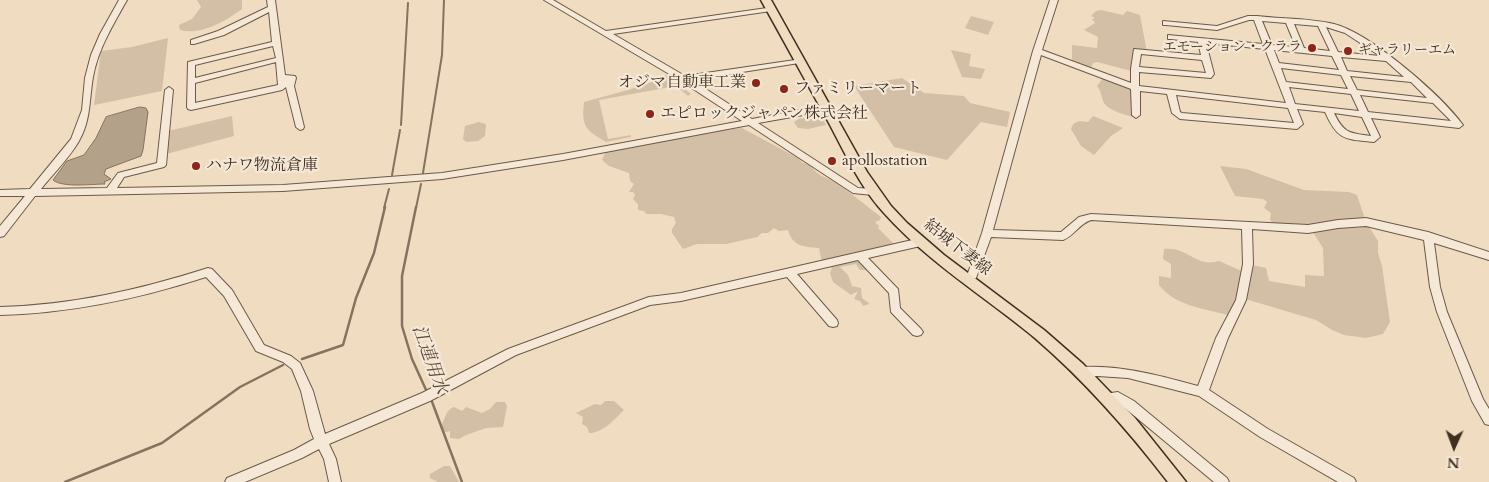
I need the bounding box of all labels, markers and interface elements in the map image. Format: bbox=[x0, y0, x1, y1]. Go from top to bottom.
place label: エモーション・クララ bbox=[1163, 40, 1302, 56]
marker: エモーション・クララ bbox=[1306, 42, 1318, 54]
place label: ギャラリーエム bbox=[1358, 43, 1456, 59]
marker: ギャラリーエム bbox=[1342, 45, 1354, 57]
place label: オジマ自動車工業 bbox=[618, 73, 746, 93]
marker: オジマ自動車工業 bbox=[750, 77, 762, 89]
place label: ファミリーマート bbox=[794, 79, 922, 99]
marker: ファミリーマート bbox=[778, 83, 790, 95]
place label: エピロックジャパン株式会社 bbox=[660, 104, 868, 124]
marker: エピロックジャパン株式会社 bbox=[644, 108, 656, 120]
place label: apollostation bbox=[842, 151, 927, 171]
marker: apollostation bbox=[826, 155, 838, 167]
place label: ハナワ物流倉庫 bbox=[206, 156, 318, 176]
marker: ハナワ物流倉庫 bbox=[190, 160, 202, 172]
street label: 結城下妻線 bbox=[920, 216, 994, 280]
water label: 江連用水 bbox=[407, 322, 451, 398]
north arrow bbox=[1429, 422, 1479, 472]
text: N bbox=[1447, 453, 1460, 472]

